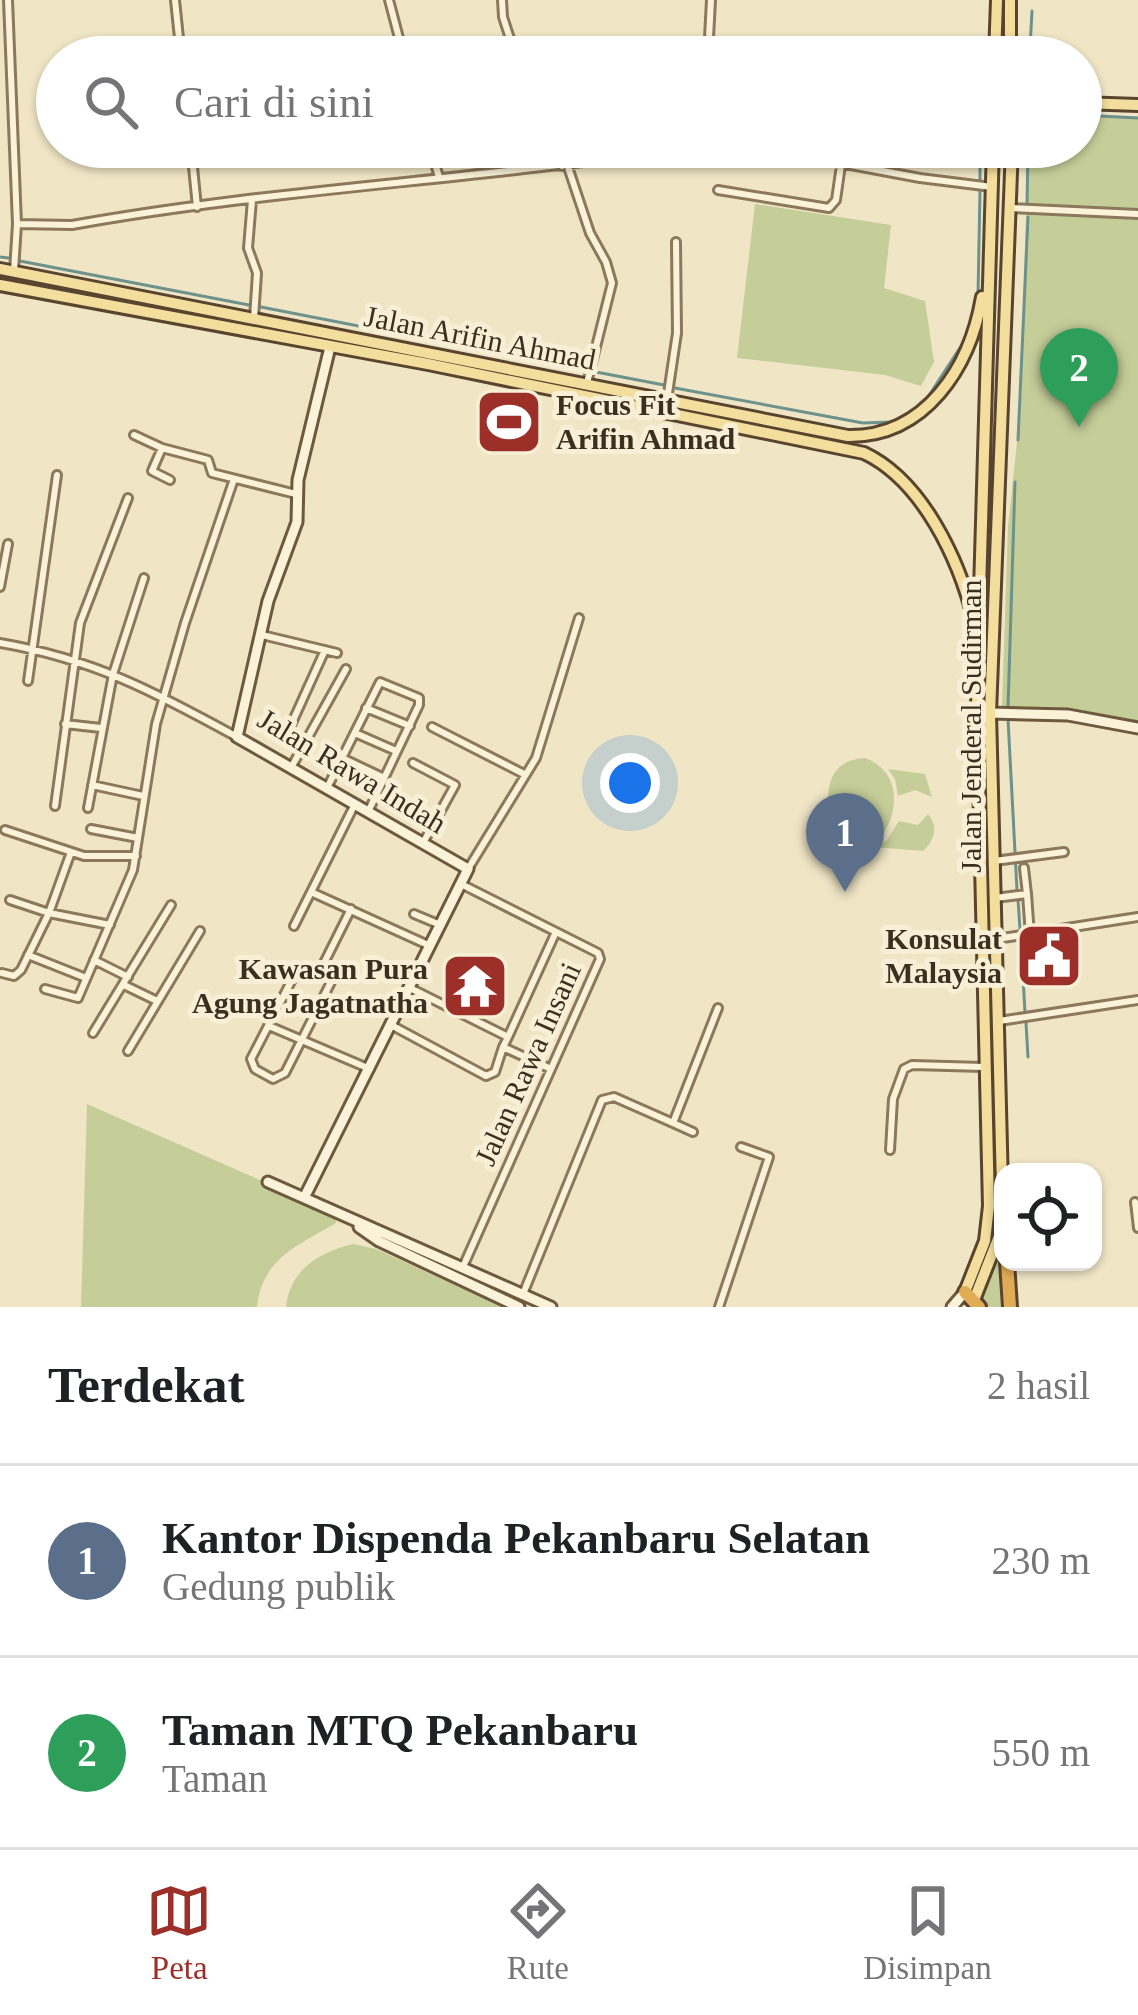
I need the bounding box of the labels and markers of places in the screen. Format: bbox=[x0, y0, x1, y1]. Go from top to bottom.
pin: 2 bbox=[1040, 328, 1118, 427]
sports icon: Focus Fit Arifin Ahmad bbox=[474, 387, 544, 457]
place label: Focus Fit Arifin Ahmad bbox=[556, 388, 736, 455]
pin: 1 bbox=[806, 793, 884, 892]
public building icon: Konsulat Malaysia bbox=[1014, 921, 1084, 991]
place label: Konsulat Malaysia bbox=[885, 922, 1002, 989]
temple icon: Kawasan Pura Agung Jagatnatha bbox=[440, 951, 510, 1021]
place label: Kawasan Pura Agung Jagatnatha bbox=[192, 952, 428, 1019]

